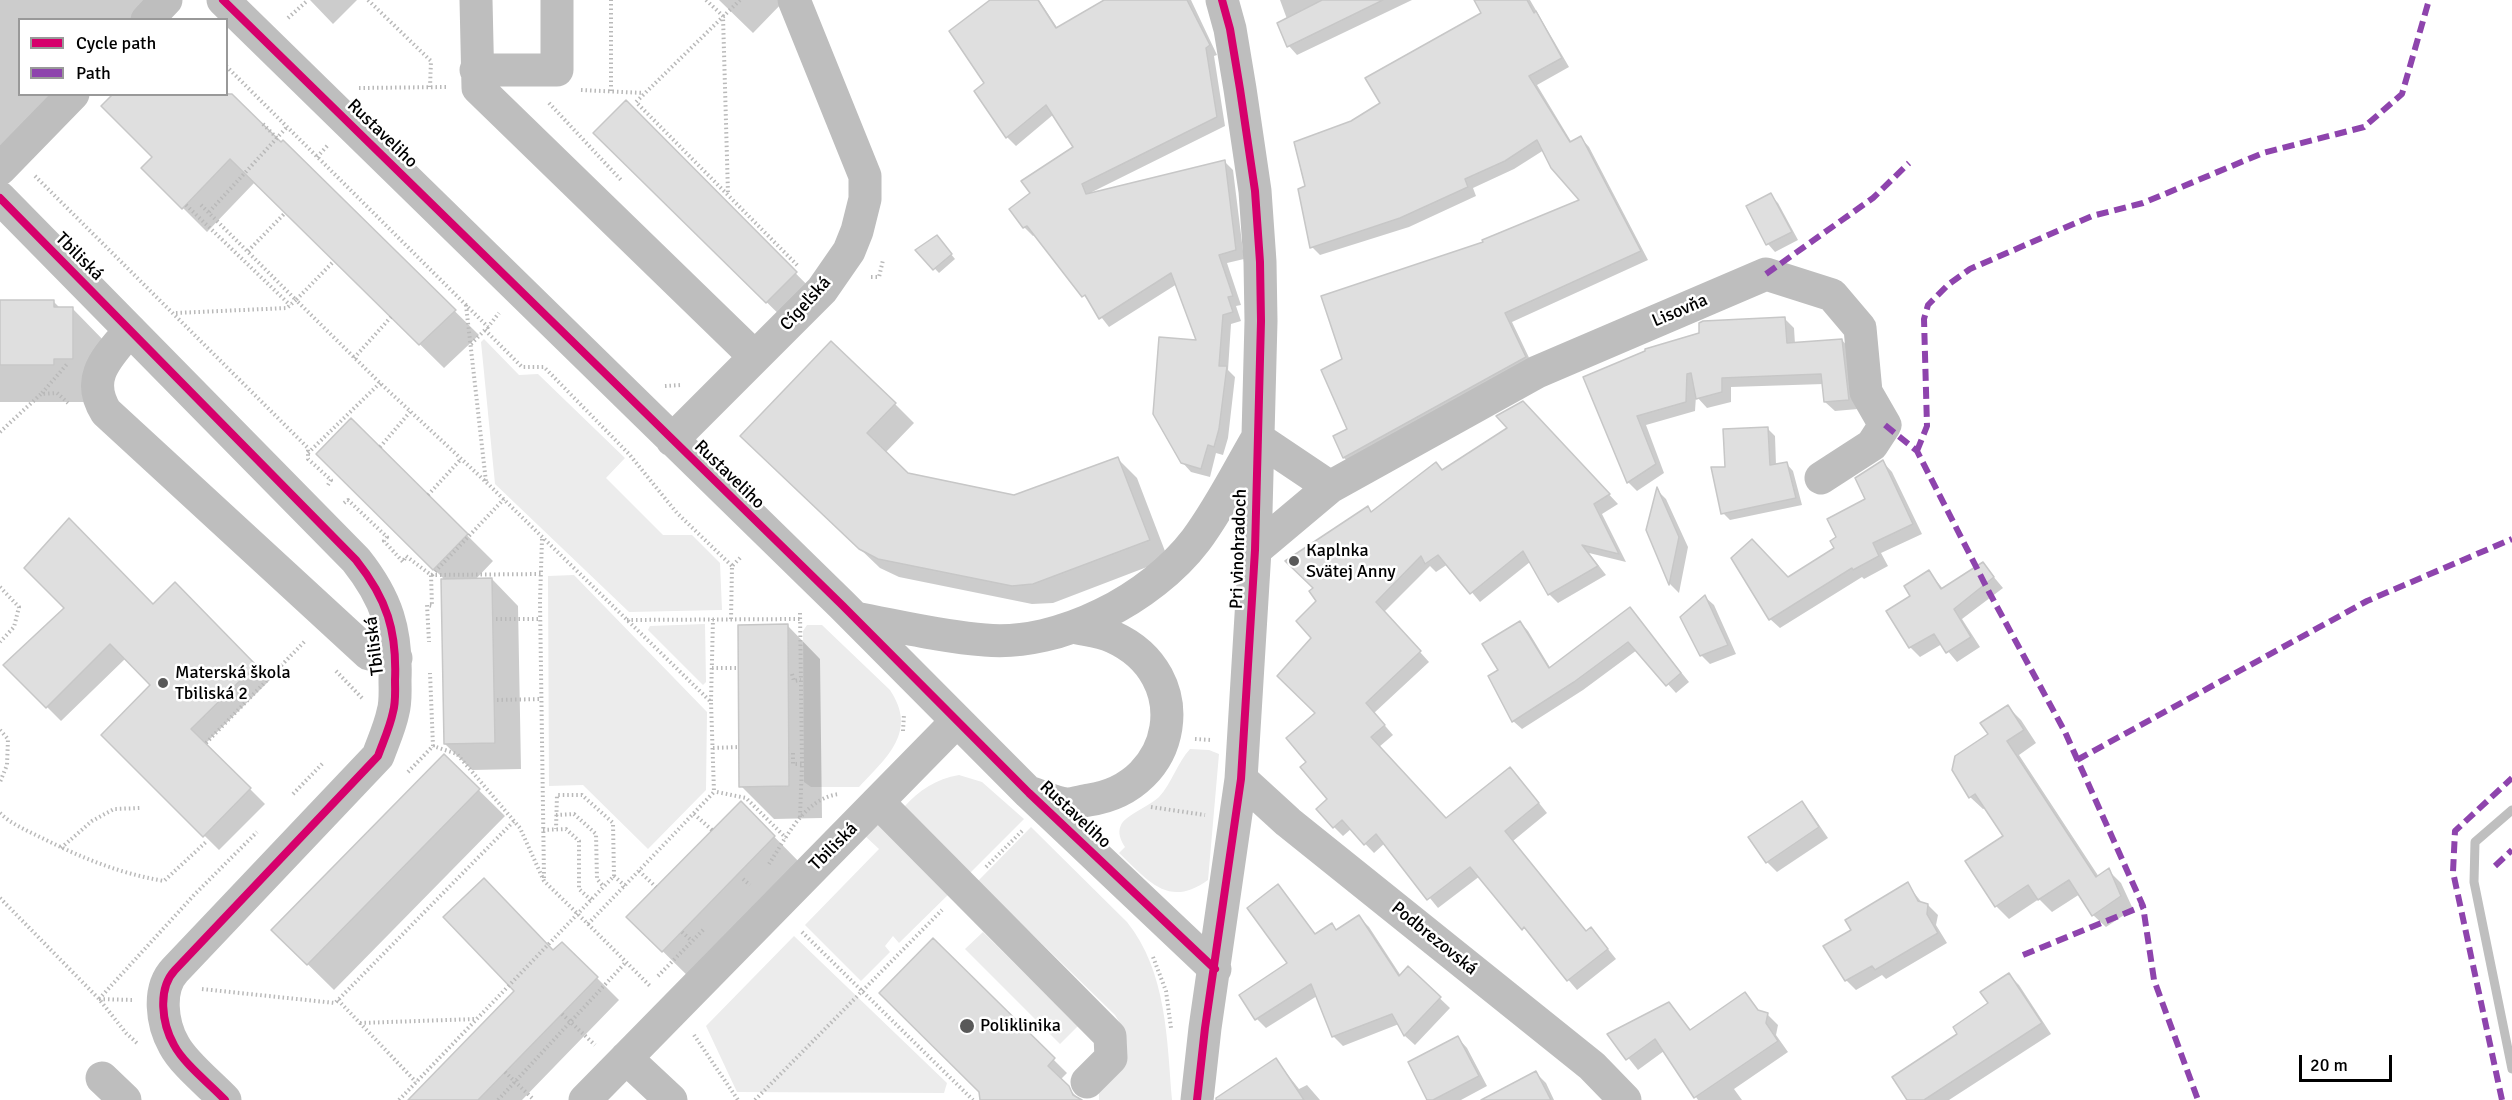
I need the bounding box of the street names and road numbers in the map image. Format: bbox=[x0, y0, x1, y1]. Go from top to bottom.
street label: Rustaveliho bbox=[342, 95, 422, 173]
street label: Tbiliská bbox=[50, 228, 108, 286]
street label: Cígeľská bbox=[776, 272, 836, 336]
street label: Lisovňa bbox=[1649, 290, 1711, 332]
street label: Rustaveliho bbox=[689, 436, 769, 514]
street label: Pri vinohradoch bbox=[1226, 489, 1252, 609]
street label: Tbiliská bbox=[361, 615, 389, 677]
street label: Rustaveliho bbox=[1035, 777, 1115, 853]
street label: Tbiliská bbox=[805, 818, 863, 876]
street label: Podbrezovská bbox=[1387, 898, 1481, 980]

